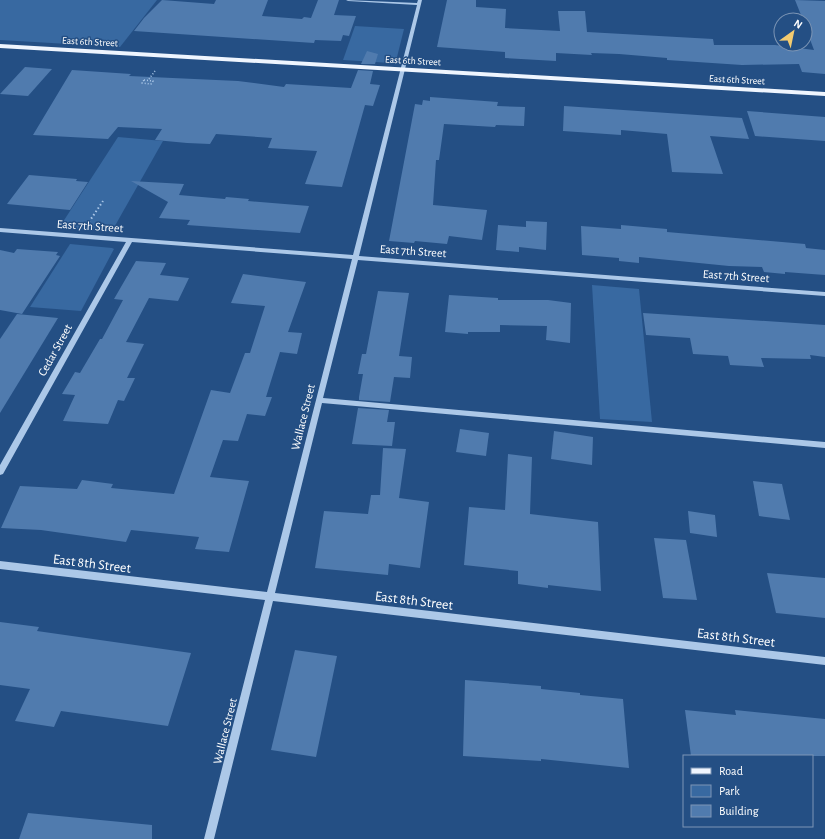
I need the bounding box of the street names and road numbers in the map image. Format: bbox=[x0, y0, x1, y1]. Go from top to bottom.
street label: East 6th Street bbox=[62, 36, 119, 49]
street label: East 6th Street bbox=[385, 55, 442, 68]
street label: East 6th Street bbox=[709, 74, 766, 87]
street label: East 7th Street bbox=[56, 218, 124, 234]
street label: East 7th Street bbox=[379, 243, 447, 259]
street label: East 7th Street bbox=[702, 268, 770, 284]
street label: Cedar Street bbox=[36, 322, 74, 378]
street label: Wallace Street bbox=[289, 383, 317, 451]
street label: East 8th Street bbox=[52, 552, 132, 576]
street label: East 8th Street bbox=[374, 589, 454, 613]
street label: East 8th Street bbox=[696, 626, 776, 650]
street label: Wallace Street bbox=[211, 697, 239, 765]

